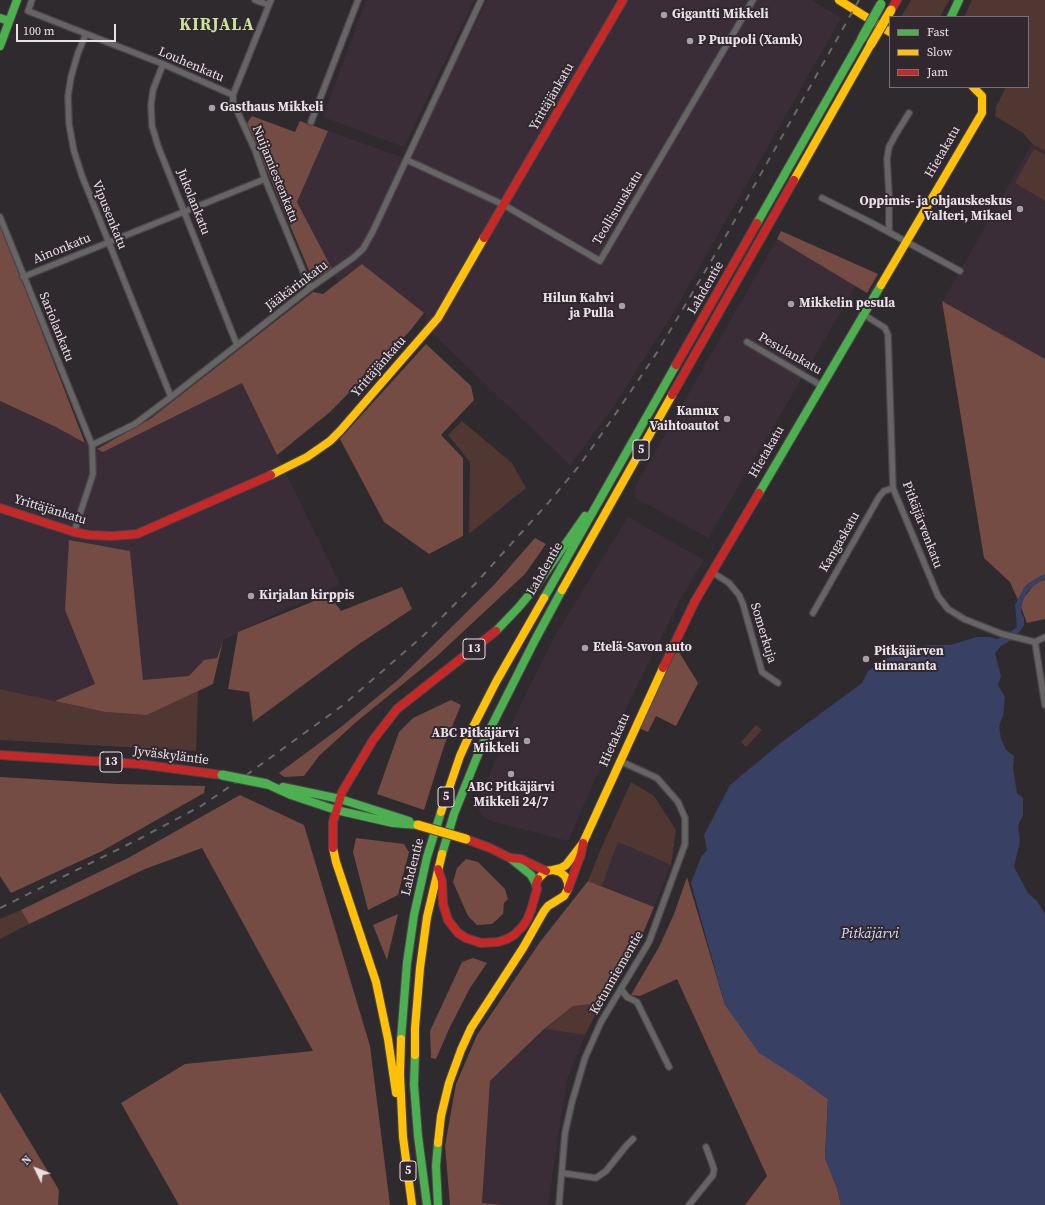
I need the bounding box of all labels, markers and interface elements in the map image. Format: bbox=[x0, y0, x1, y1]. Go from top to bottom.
place label: Gigantti Mikkeli bbox=[672, 7, 769, 23]
marker: Gigantti Mikkeli bbox=[659, 10, 669, 20]
scale bar bbox=[18, 16, 118, 42]
district label: KIRJALA bbox=[179, 16, 255, 36]
legend bbox=[889, 16, 1029, 88]
text: 100 m bbox=[23, 23, 55, 39]
text: Fast bbox=[927, 24, 949, 40]
place label: P Puupoli (Xamk) bbox=[698, 33, 803, 49]
marker: P Puupoli (Xamk) bbox=[685, 36, 695, 46]
street label: Louhenkatu bbox=[156, 44, 226, 86]
text: Slow bbox=[927, 44, 952, 60]
street label: Yrittäjänkatu bbox=[526, 60, 578, 134]
text: Jam bbox=[927, 64, 948, 80]
place label: Gasthaus Mikkeli bbox=[220, 100, 323, 116]
marker: Gasthaus Mikkeli bbox=[207, 103, 217, 113]
street label: Nuijamiestenkatu bbox=[248, 123, 302, 225]
street label: Hietakatu bbox=[922, 123, 964, 181]
street label: Jukolankatu bbox=[173, 167, 213, 237]
street label: Teollisuuskatu bbox=[590, 168, 646, 248]
street label: Vipusenkatu bbox=[88, 178, 130, 252]
place label: Oppimis- ja ohjauskeskus Valteri, Mikael bbox=[859, 194, 1012, 225]
marker: Oppimis- ja ohjauskeskus Valteri, Mikael bbox=[1015, 204, 1025, 214]
street label: Ainonkatu bbox=[31, 230, 93, 268]
street label: Jääkärinkatu bbox=[263, 257, 331, 315]
street label: Lahdentie bbox=[685, 259, 727, 317]
street label: Sariolankatu bbox=[35, 290, 77, 364]
place label: Hilun Kahvi ja Pulla bbox=[543, 291, 614, 322]
place label: Mikkelin pesula bbox=[799, 296, 895, 312]
marker: Mikkelin pesula bbox=[786, 299, 796, 309]
marker: Hilun Kahvi ja Pulla bbox=[617, 301, 627, 311]
street label: Pesulankatu bbox=[755, 330, 825, 378]
street label: Yrittäjänkatu bbox=[348, 333, 410, 401]
place label: Kamux Vaihtoautot bbox=[649, 404, 719, 435]
marker: Kamux Vaihtoautot bbox=[722, 414, 732, 424]
street label: Hietakatu bbox=[746, 423, 788, 481]
road number: 5 bbox=[633, 440, 649, 460]
street label: Pitkäjärvenkatu bbox=[898, 479, 946, 571]
street label: Yrittäjänkatu bbox=[12, 492, 88, 528]
street label: Kangaskatu bbox=[816, 509, 864, 575]
street label: Lahdentie bbox=[524, 540, 566, 598]
place label: Kirjalan kirppis bbox=[259, 588, 354, 604]
marker: Kirjalan kirppis bbox=[246, 591, 256, 601]
street label: Somerkuja bbox=[746, 601, 780, 665]
road number: 13 bbox=[463, 639, 485, 659]
place label: Etelä-Savon auto bbox=[593, 640, 692, 656]
marker: Etelä-Savon auto bbox=[580, 643, 590, 653]
place label: Pitkäjärven uimaranta bbox=[874, 644, 944, 675]
marker: Pitkäjärven uimaranta bbox=[861, 654, 871, 664]
street label: Hietakatu bbox=[596, 711, 634, 769]
place label: ABC Pitkäjärvi Mikkeli bbox=[432, 726, 519, 757]
marker: ABC Pitkäjärvi Mikkeli bbox=[522, 736, 532, 746]
street label: Jyväskyläntie bbox=[132, 744, 210, 768]
road number: 13 bbox=[100, 752, 122, 772]
marker: ABC Pitkäjärvi Mikkeli 24/7 bbox=[506, 769, 516, 779]
place label: ABC Pitkäjärvi Mikkeli 24/7 bbox=[467, 780, 555, 811]
road number: 5 bbox=[438, 787, 454, 807]
street label: Lahdentie bbox=[398, 837, 428, 897]
water label: Pitkäjärvi bbox=[841, 926, 899, 942]
street label: Ketunniementie bbox=[587, 928, 647, 1018]
north arrow bbox=[16, 1149, 56, 1189]
text: N bbox=[19, 1152, 35, 1169]
road number: 5 bbox=[400, 1161, 416, 1181]

